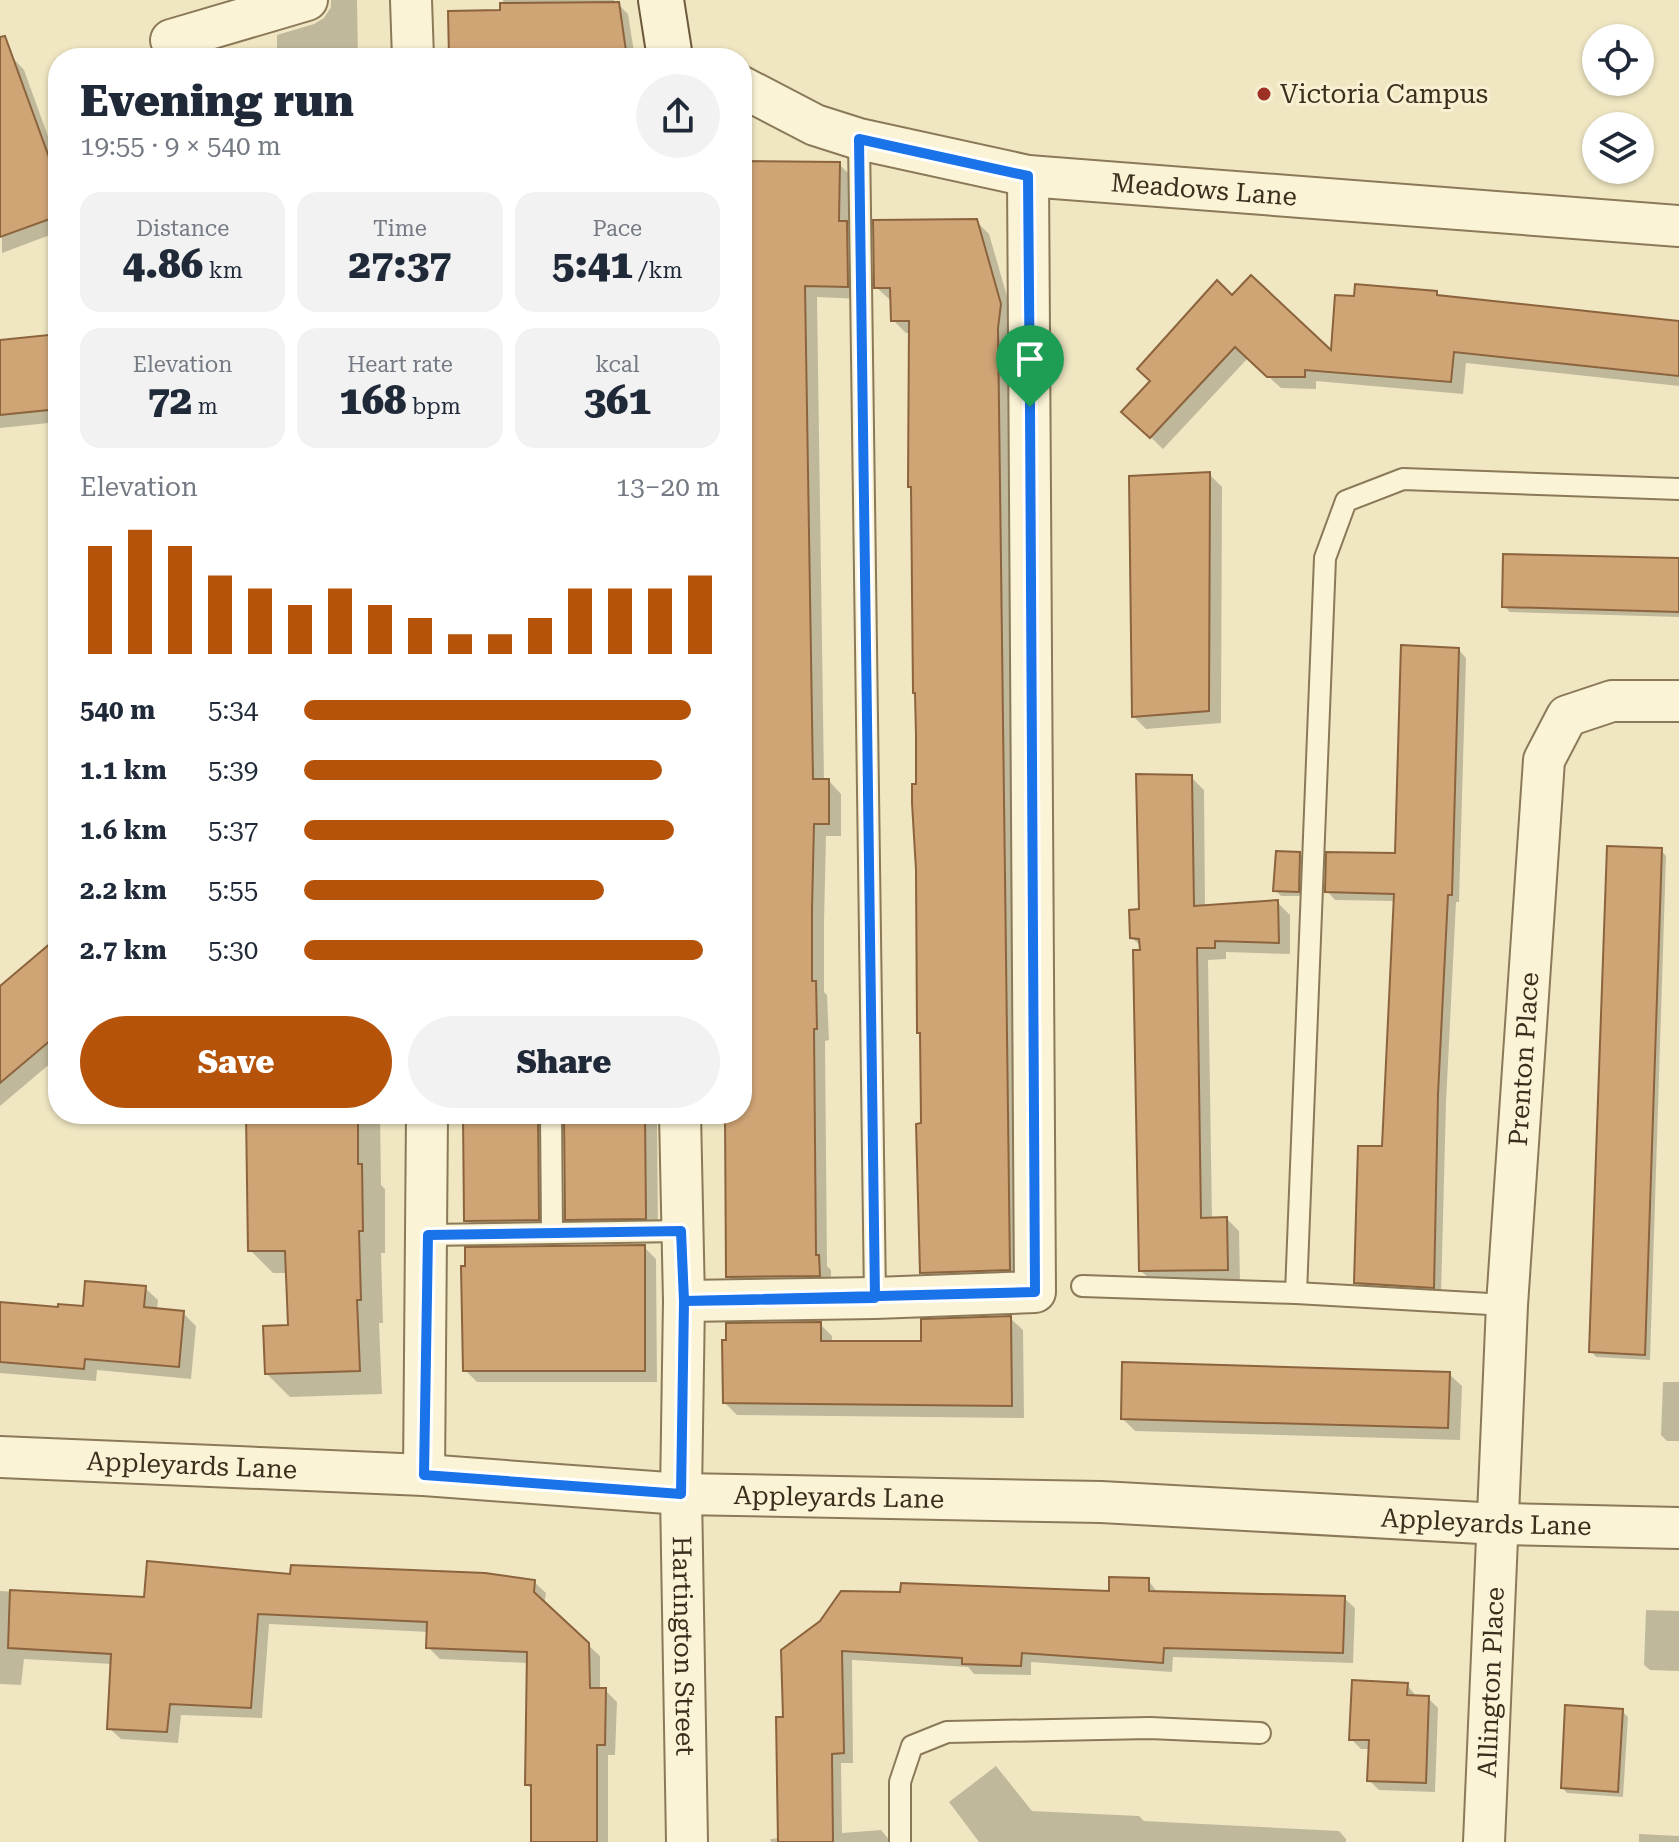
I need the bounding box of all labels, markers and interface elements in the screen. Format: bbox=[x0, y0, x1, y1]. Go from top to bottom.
map controls bbox=[1582, 24, 1654, 184]
button: locate bbox=[1582, 24, 1654, 96]
button: share bbox=[636, 74, 720, 158]
text: Evening run bbox=[80, 75, 354, 127]
place label: Victoria Campus bbox=[1280, 79, 1488, 109]
marker: Victoria Campus bbox=[1255, 85, 1273, 103]
button: layers bbox=[1582, 112, 1654, 184]
text: 19:55 · 9 × 540 m bbox=[80, 131, 281, 161]
street label: Meadows Lane bbox=[1110, 167, 1298, 212]
text: Distance bbox=[136, 216, 229, 241]
text: Time bbox=[373, 216, 427, 241]
text: Pace bbox=[593, 216, 642, 241]
text: 4.86 bbox=[123, 241, 203, 288]
text: 27:37 bbox=[349, 241, 451, 288]
text: 5:41 bbox=[552, 241, 633, 288]
text: km bbox=[203, 258, 243, 283]
text: /km bbox=[633, 258, 683, 283]
pin bbox=[996, 325, 1064, 407]
icon: arrive bbox=[1008, 337, 1052, 381]
text: Elevation bbox=[133, 352, 233, 377]
text: Heart rate bbox=[347, 352, 453, 377]
text: kcal bbox=[595, 352, 639, 377]
text: 72 bbox=[147, 377, 192, 424]
text: 168 bbox=[339, 377, 406, 424]
text: 361 bbox=[584, 377, 651, 424]
text: m bbox=[192, 394, 218, 419]
text: bpm bbox=[406, 394, 461, 419]
text: Elevation bbox=[80, 472, 198, 502]
text: 13–20 m bbox=[616, 472, 720, 502]
text: 540 m bbox=[80, 695, 155, 725]
text: 5:34 bbox=[208, 695, 258, 725]
text: 1.1 km bbox=[80, 755, 167, 785]
text: 5:39 bbox=[208, 755, 258, 785]
text: 1.6 km bbox=[80, 815, 167, 845]
text: 5:37 bbox=[208, 815, 258, 845]
text: 2.2 km bbox=[80, 875, 167, 905]
text: 5:55 bbox=[208, 875, 258, 905]
text: 2.7 km bbox=[80, 935, 167, 965]
text: 5:30 bbox=[208, 935, 258, 965]
street label: Prenton Place bbox=[1503, 971, 1545, 1147]
button: Save bbox=[80, 1016, 392, 1108]
button: Share bbox=[408, 1016, 720, 1108]
street label: Appleyards Lane bbox=[86, 1446, 298, 1485]
street label: Appleyards Lane bbox=[733, 1480, 944, 1514]
street label: Appleyards Lane bbox=[1380, 1503, 1592, 1541]
street label: Hartington Street bbox=[667, 1536, 701, 1756]
street label: Allington Place bbox=[1472, 1586, 1510, 1778]

